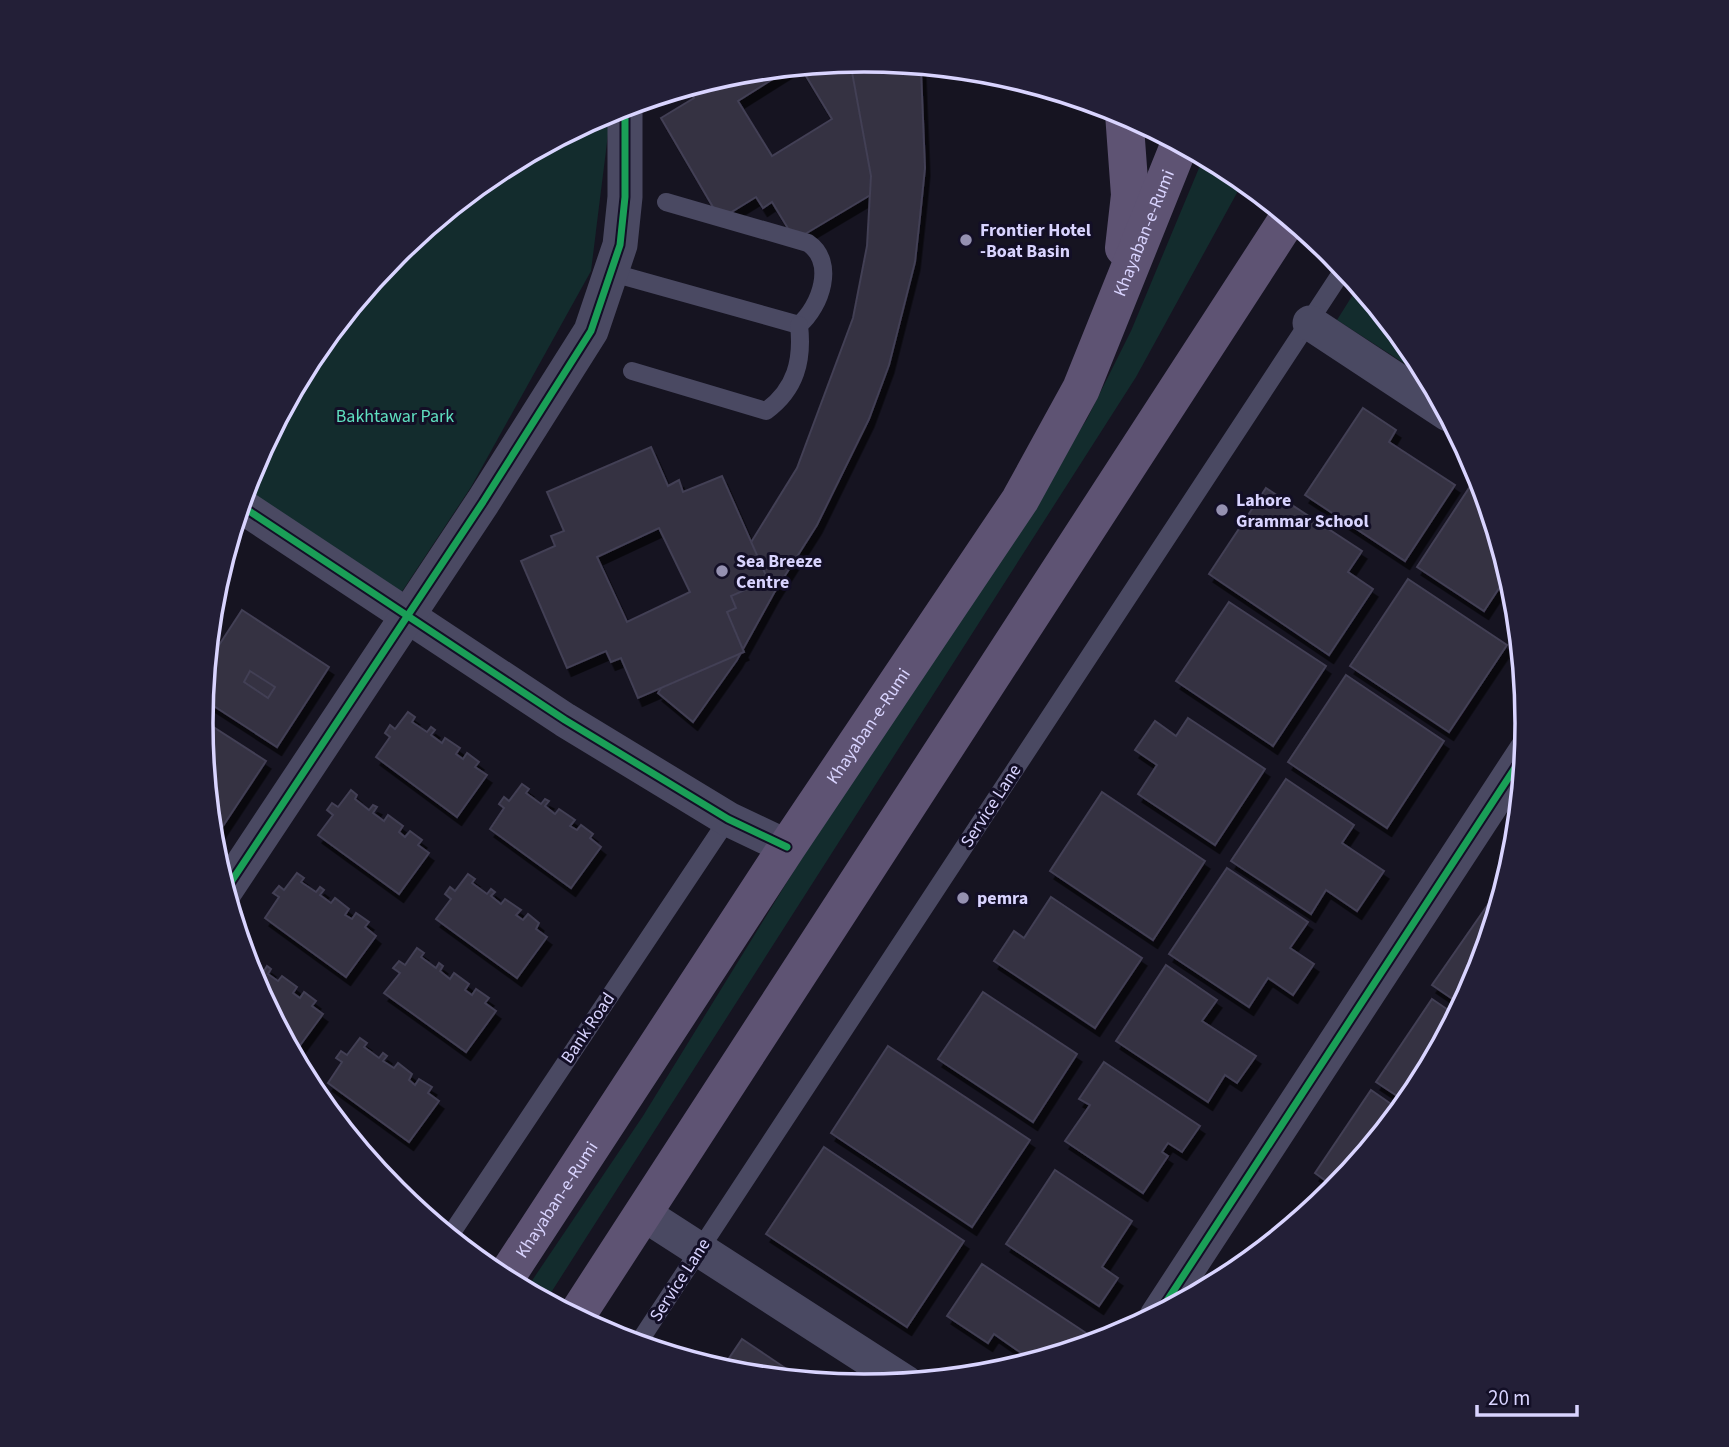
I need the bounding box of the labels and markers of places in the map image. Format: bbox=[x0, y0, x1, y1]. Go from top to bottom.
place label: Frontier Hotel -Boat Basin bbox=[980, 218, 1091, 264]
marker: Frontier Hotel -Boat Basin bbox=[958, 232, 974, 248]
place label: Lahore Grammar School bbox=[1236, 488, 1369, 534]
marker: Lahore Grammar School bbox=[1214, 502, 1230, 518]
place label: Sea Breeze Centre bbox=[736, 549, 822, 595]
marker: Sea Breeze Centre bbox=[714, 563, 730, 579]
place label: pemra bbox=[977, 886, 1028, 911]
marker: pemra bbox=[955, 890, 971, 906]

